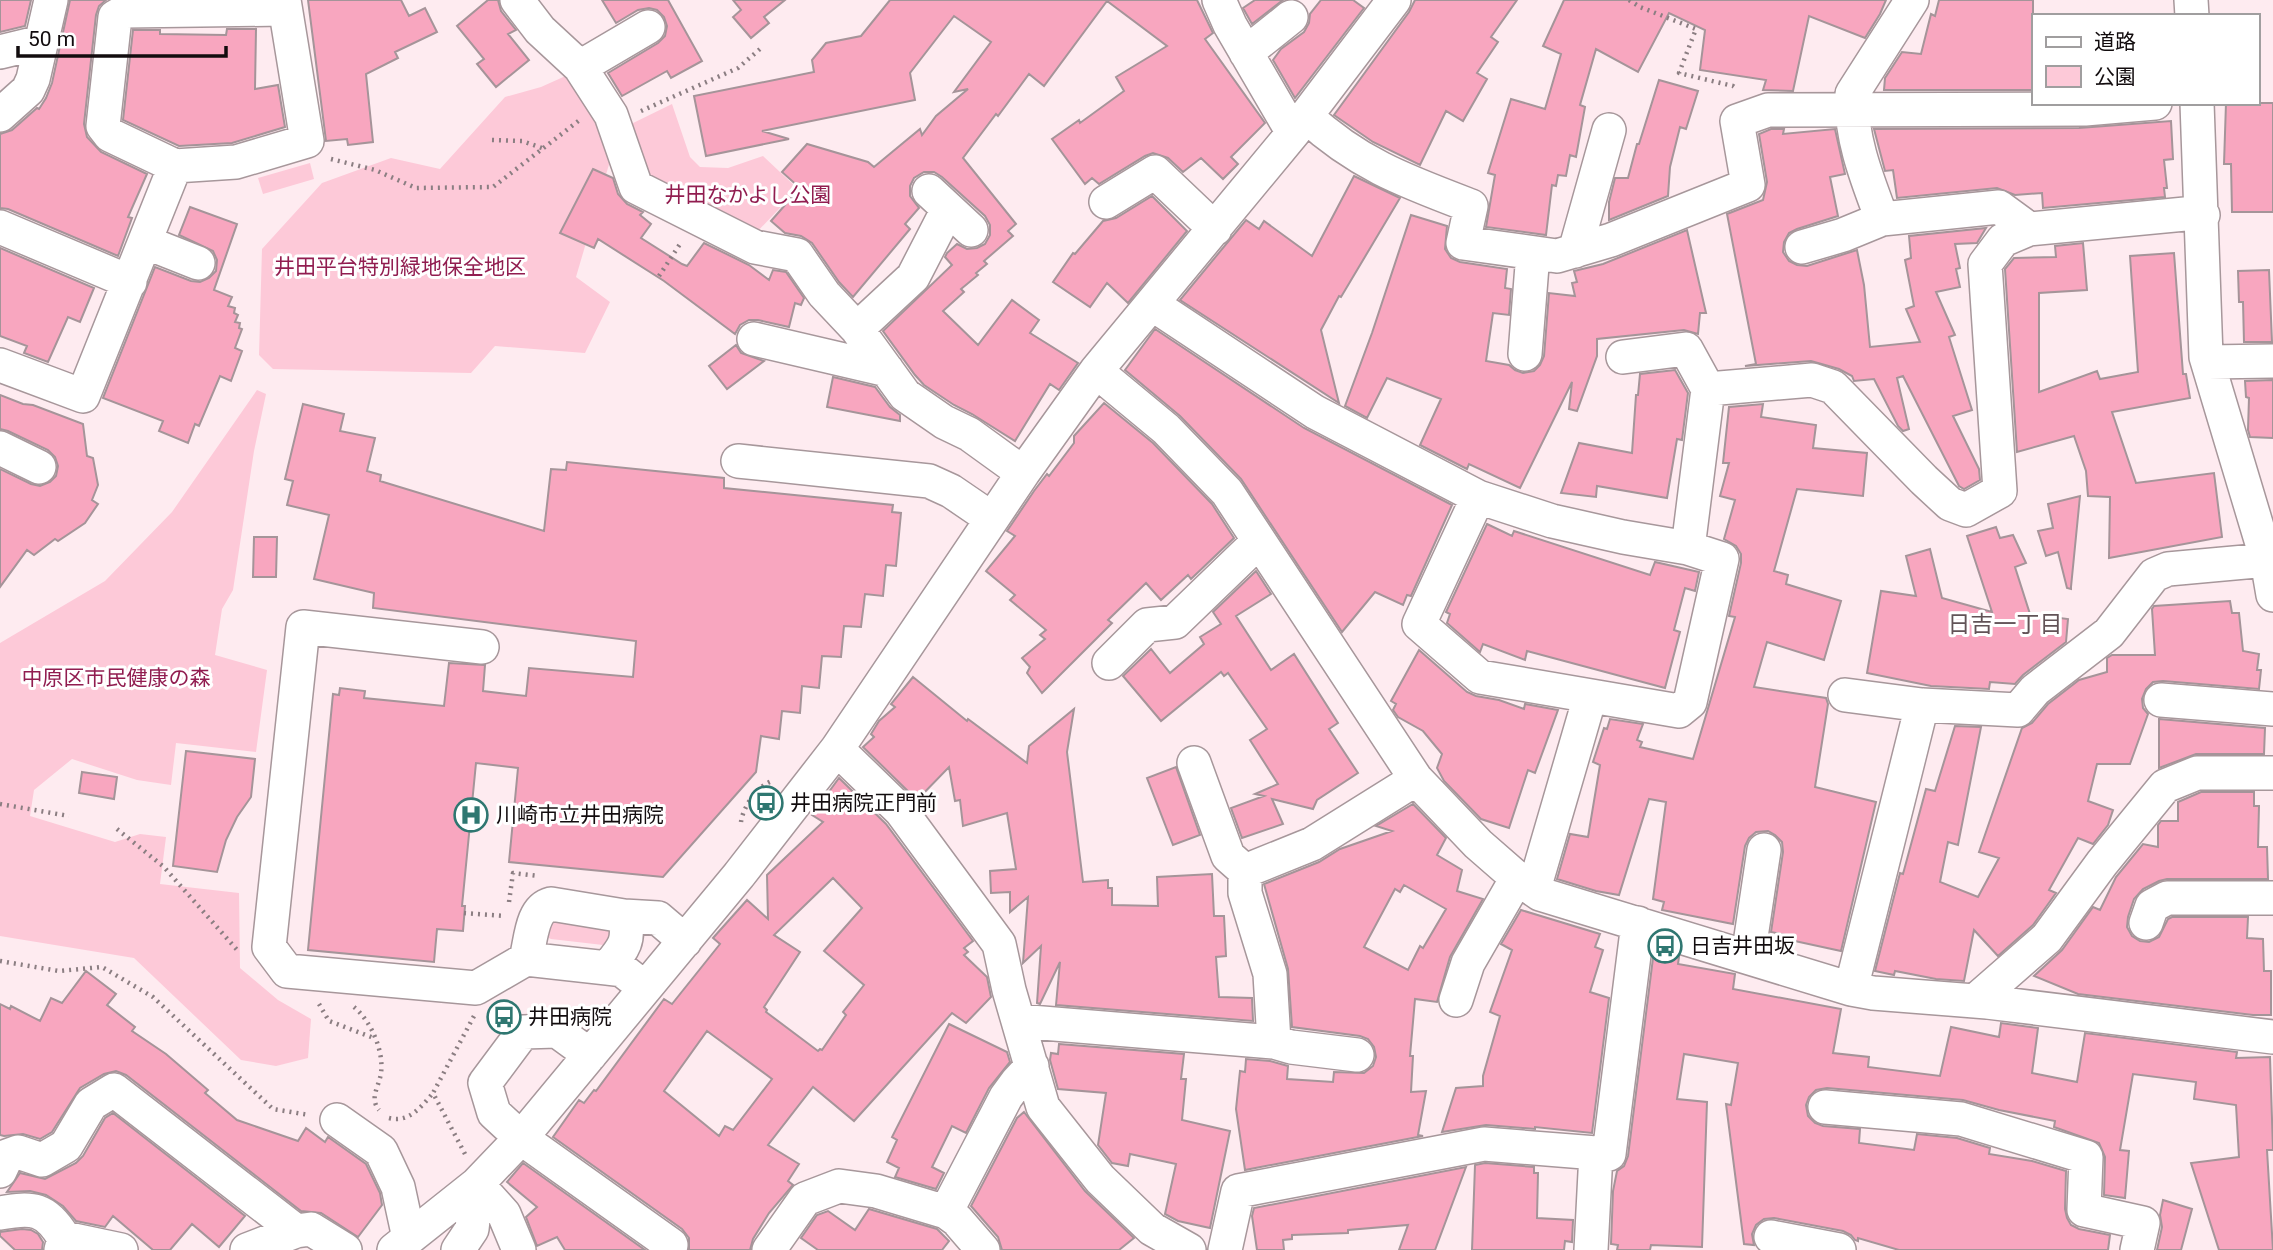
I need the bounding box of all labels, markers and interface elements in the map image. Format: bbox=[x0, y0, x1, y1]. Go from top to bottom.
scale bar bbox=[18, 14, 226, 58]
legend bbox=[2032, 14, 2259, 105]
text: 50 m bbox=[28, 27, 75, 51]
text: 道路 bbox=[2094, 30, 2136, 54]
text: 公園 bbox=[2094, 65, 2136, 89]
park label: 井田なかよし公園 bbox=[665, 183, 831, 207]
park label: 井田平台特別緑地保全地区 bbox=[274, 255, 526, 279]
district label: 日吉一丁目 bbox=[1948, 611, 2063, 638]
park label: 中原区市民健康の森 bbox=[22, 666, 211, 690]
bus stop icon: 井田病院正門前 bbox=[747, 784, 785, 822]
place label: 井田病院正門前 bbox=[790, 791, 937, 815]
hospital icon: 川崎市立井田病院 bbox=[452, 796, 490, 834]
place label: 川崎市立井田病院 bbox=[496, 803, 664, 827]
bus stop icon: 日吉井田坂 bbox=[1646, 927, 1684, 965]
place label: 日吉井田坂 bbox=[1690, 934, 1795, 958]
bus stop icon: 井田病院 bbox=[485, 998, 523, 1036]
place label: 井田病院 bbox=[528, 1005, 612, 1029]

